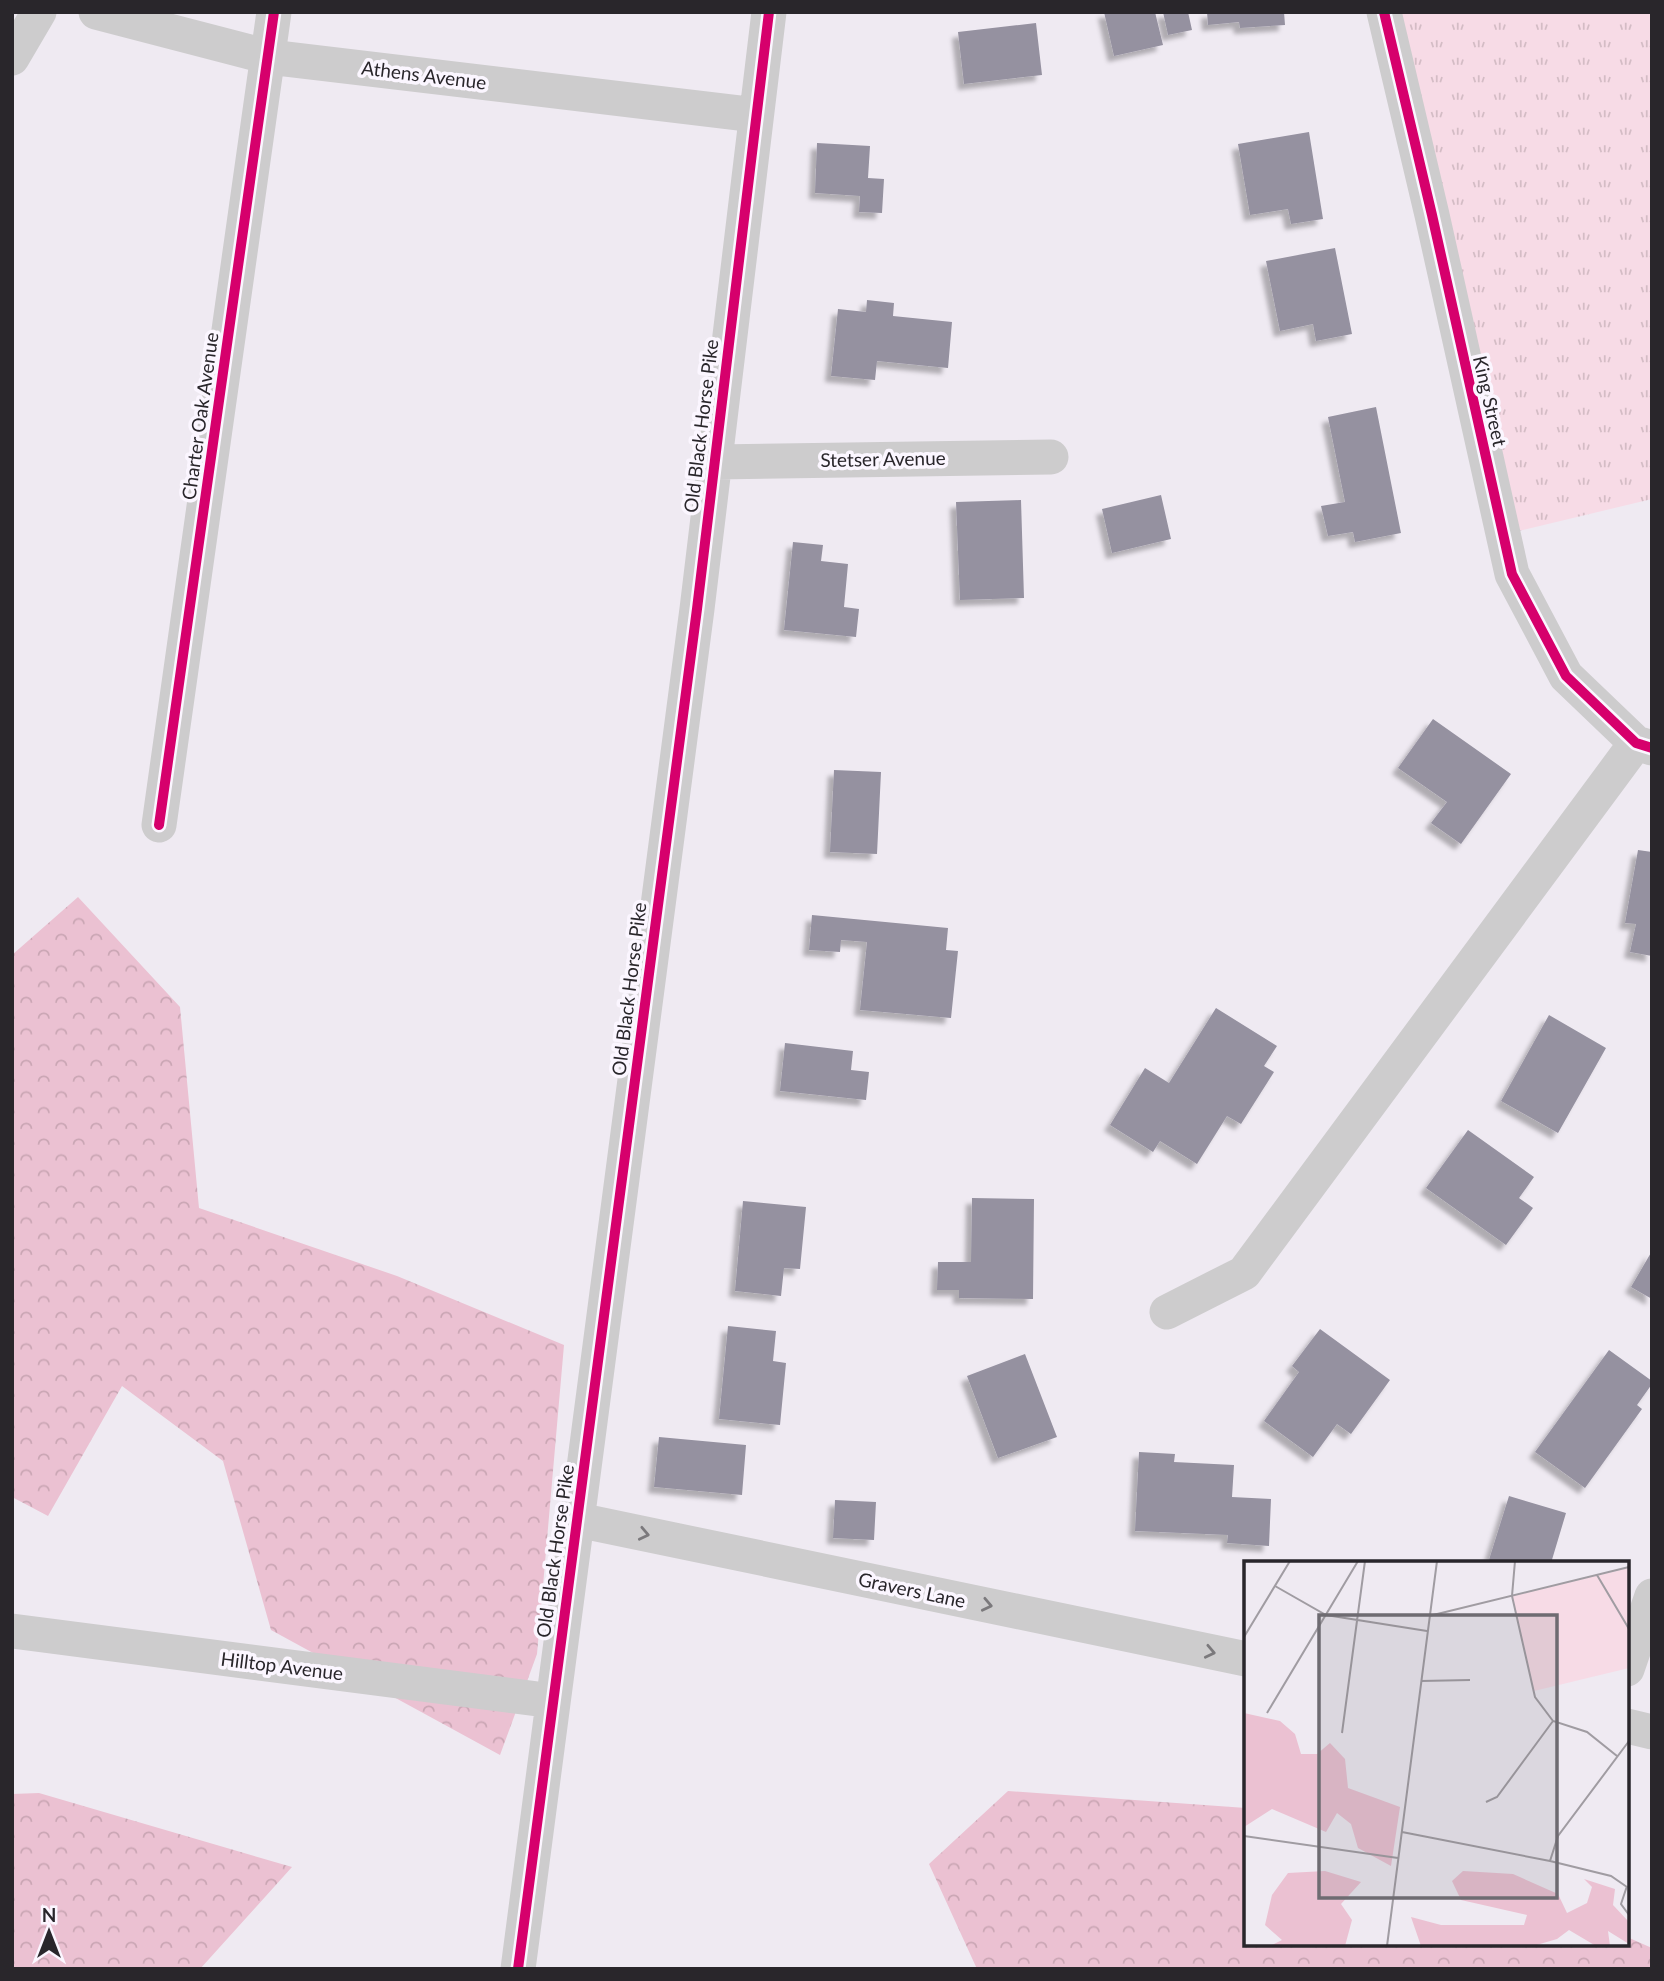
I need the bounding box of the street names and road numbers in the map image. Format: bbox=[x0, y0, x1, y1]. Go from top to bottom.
street label: Athens Avenue bbox=[360, 55, 488, 94]
street label: Charter Oak Avenue bbox=[176, 331, 223, 501]
street label: Old Black Horse Pike bbox=[678, 338, 723, 514]
street label: King Street bbox=[1469, 353, 1512, 449]
street label: Stetser Avenue bbox=[820, 446, 946, 471]
street label: Old Black Horse Pike bbox=[606, 901, 651, 1077]
street label: Old Black Horse Pike bbox=[531, 1463, 578, 1639]
street label: Gravers Lane bbox=[856, 1567, 968, 1612]
street label: Hilltop Avenue bbox=[220, 1647, 345, 1684]

